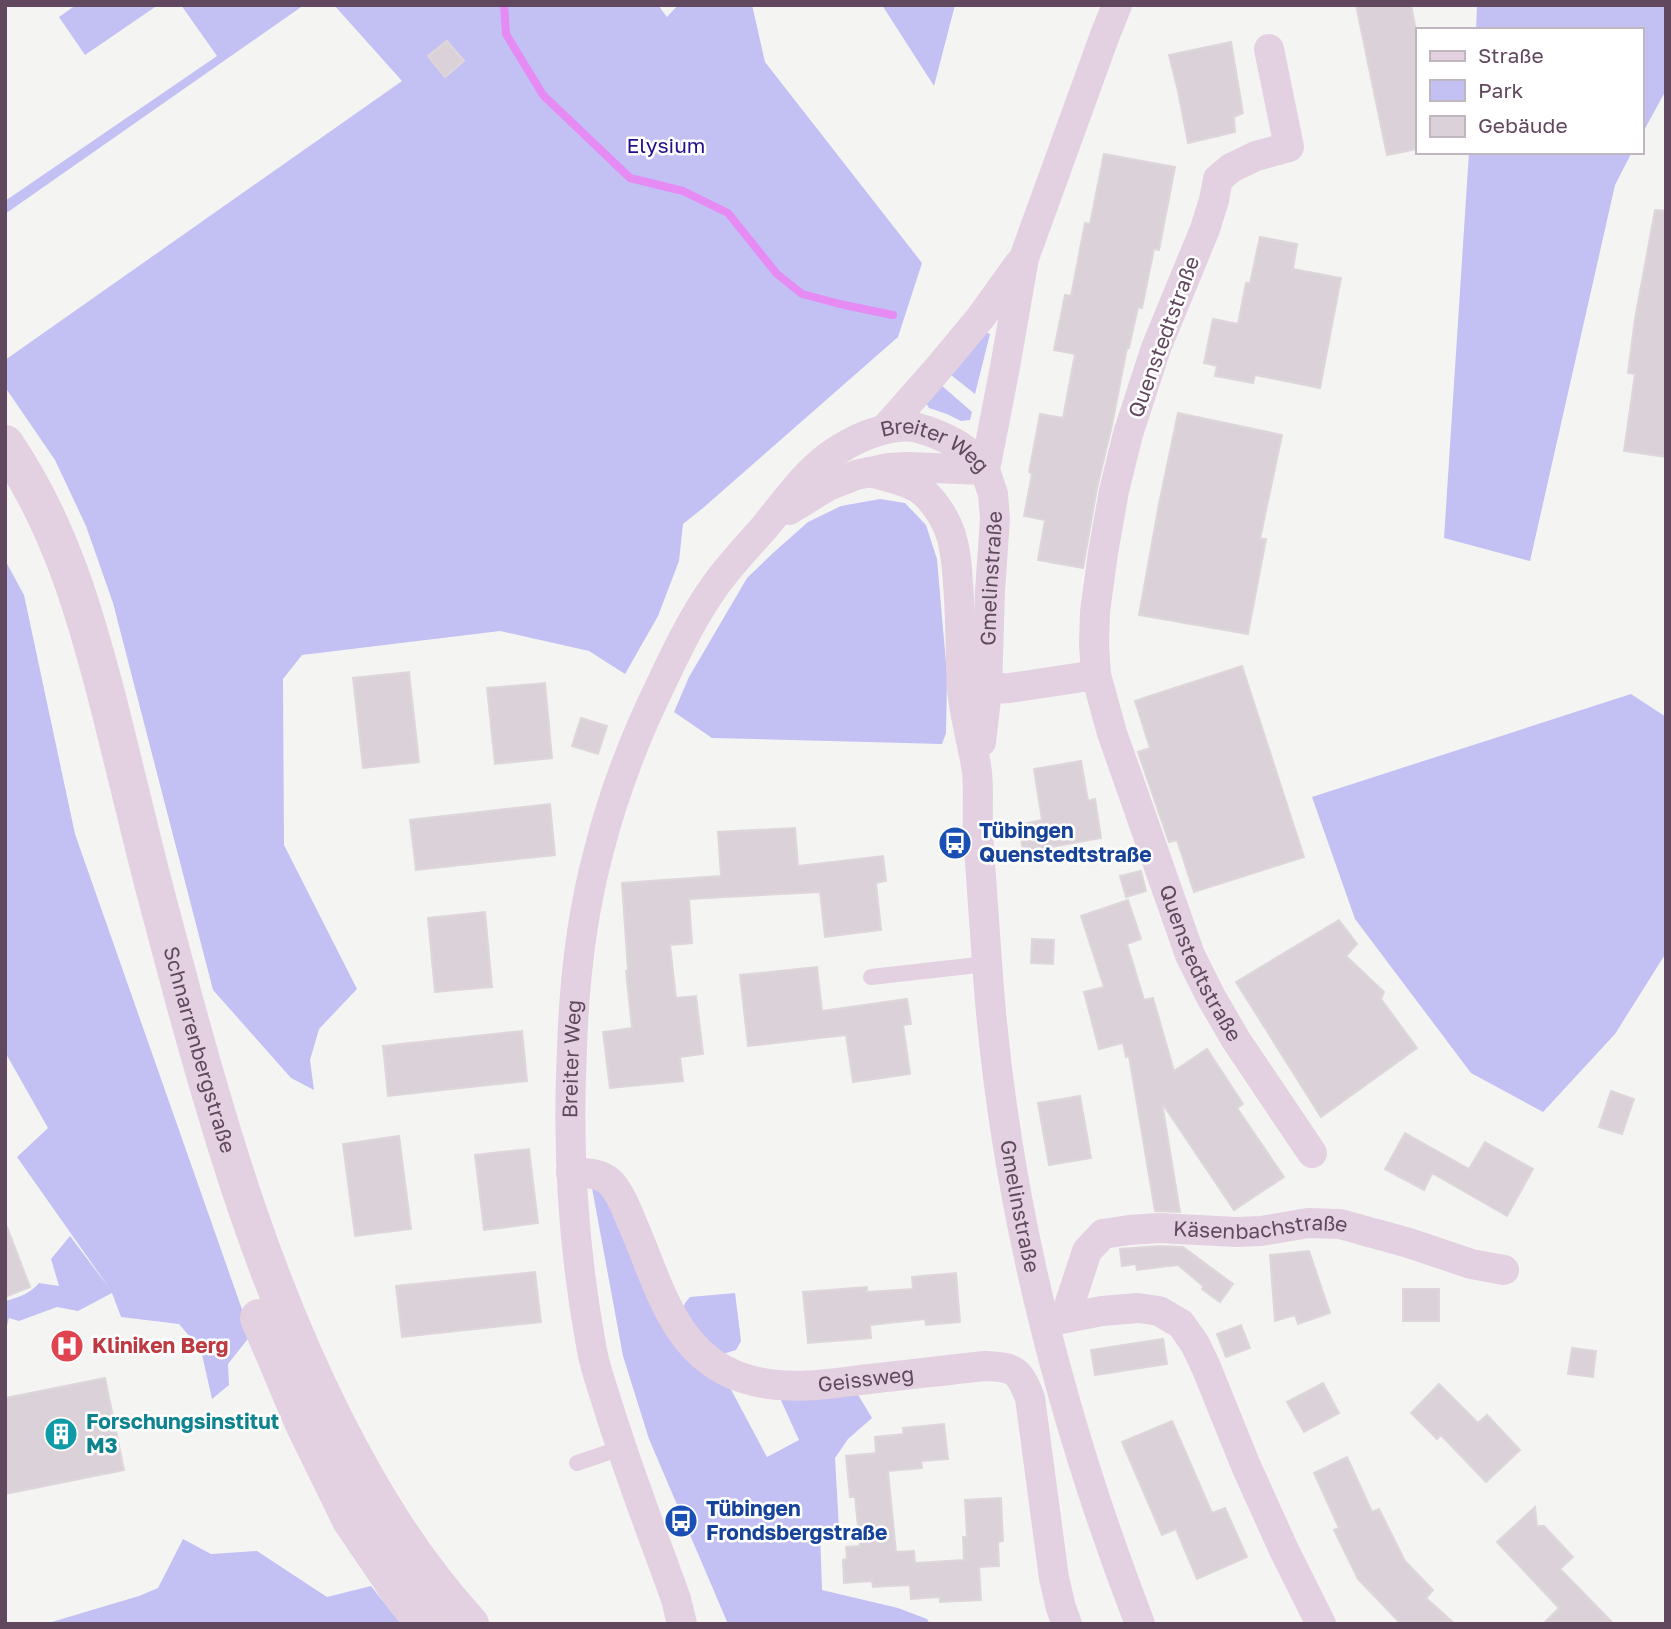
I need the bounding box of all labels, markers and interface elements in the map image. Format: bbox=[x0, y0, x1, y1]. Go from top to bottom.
legend bbox=[1416, 28, 1643, 154]
text: Straße bbox=[1478, 42, 1544, 68]
text: Park bbox=[1478, 77, 1524, 103]
text: Gebäude bbox=[1478, 112, 1568, 138]
park label: Elysium bbox=[627, 132, 705, 158]
street label: Quenstedtstraße bbox=[1122, 252, 1204, 421]
street label: Breiter Weg bbox=[877, 412, 995, 478]
street label: Gmelinstraße bbox=[974, 510, 1007, 646]
place label: Tübingen Quenstedtstraße bbox=[979, 817, 1152, 867]
bus stop icon: Tübingen Quenstedtstraße bbox=[936, 824, 974, 862]
street label: Quenstedtstraße bbox=[1154, 881, 1248, 1046]
street label: Schnarrenbergstraße bbox=[158, 943, 242, 1156]
street label: Breiter Weg bbox=[556, 999, 586, 1118]
street label: Gmelinstraße bbox=[995, 1138, 1046, 1275]
street label: Käsenbachstraße bbox=[1172, 1209, 1351, 1244]
hospital icon: Kliniken Berg bbox=[48, 1327, 86, 1365]
place label: Kliniken Berg bbox=[92, 1332, 228, 1358]
street label: Geissweg bbox=[817, 1360, 915, 1397]
place label: Forschungsinstitut M3 bbox=[86, 1408, 279, 1458]
building icon: Forschungsinstitut M3 bbox=[42, 1415, 80, 1453]
place label: Tübingen Frondsbergstraße bbox=[706, 1495, 887, 1545]
bus stop icon: Tübingen Frondsbergstraße bbox=[662, 1502, 700, 1540]

